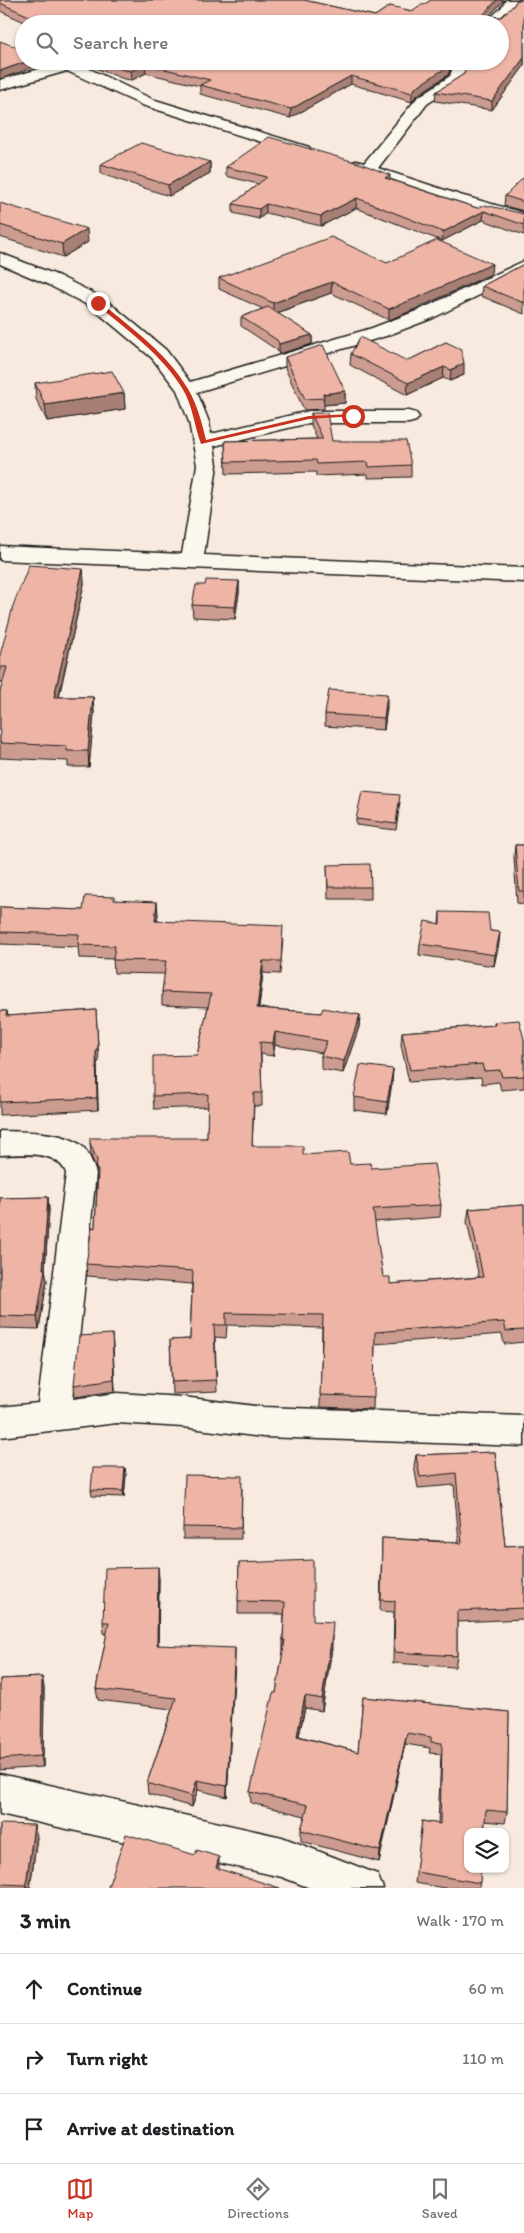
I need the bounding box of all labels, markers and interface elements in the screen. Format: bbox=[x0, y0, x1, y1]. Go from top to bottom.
search box bbox=[15, 15, 509, 70]
icon: search bbox=[33, 29, 61, 57]
text: Search here bbox=[73, 31, 168, 54]
route end bbox=[87, 292, 110, 315]
route start bbox=[342, 405, 365, 428]
map controls bbox=[464, 1828, 509, 1873]
button: layers bbox=[464, 1828, 509, 1873]
text: 3 min bbox=[20, 1908, 70, 1933]
text: Walk · 170 m bbox=[417, 1911, 504, 1930]
icon: ahead bbox=[20, 1975, 48, 2003]
text: Continue bbox=[67, 1977, 142, 2000]
text: 60 m bbox=[469, 1979, 504, 1998]
icon: right bbox=[20, 2045, 48, 2073]
text: Turn right bbox=[67, 2047, 148, 2070]
text: 110 m bbox=[462, 2049, 504, 2068]
icon: arrive bbox=[20, 2115, 48, 2143]
text: Arrive at destination bbox=[67, 2117, 234, 2140]
tab: Map bbox=[66, 2175, 94, 2222]
tab: Directions bbox=[227, 2175, 289, 2222]
tab: Saved bbox=[422, 2175, 458, 2222]

